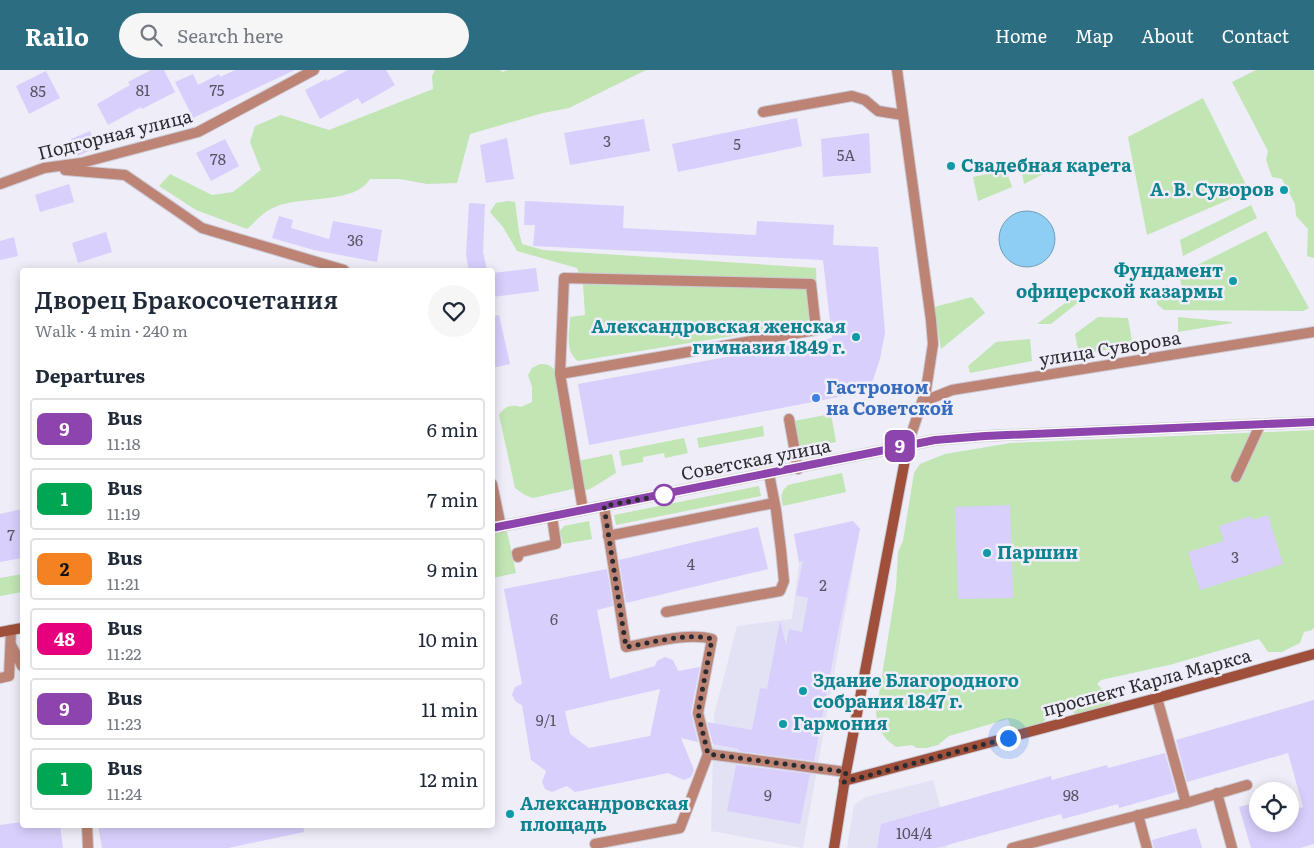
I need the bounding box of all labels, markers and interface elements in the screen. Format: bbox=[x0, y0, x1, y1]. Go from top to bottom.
search box bbox=[119, 13, 469, 58]
text: Railo bbox=[25, 18, 89, 53]
icon: search bbox=[137, 21, 165, 49]
text: Search here bbox=[177, 21, 283, 49]
text: Home bbox=[995, 22, 1047, 49]
text: Map bbox=[1075, 22, 1113, 49]
text: About bbox=[1141, 22, 1194, 49]
text: Contact bbox=[1222, 22, 1289, 49]
house number: 81 bbox=[136, 78, 150, 101]
house number: 75 bbox=[210, 78, 225, 101]
house number: 85 bbox=[30, 79, 46, 102]
street label: Подгорная улица bbox=[35, 101, 195, 166]
house number: 3 bbox=[603, 129, 611, 152]
house number: 5 bbox=[733, 132, 741, 155]
house number: 5А bbox=[837, 143, 855, 166]
house number: 78 bbox=[210, 147, 226, 170]
place label: Свадебная карета bbox=[961, 151, 1132, 178]
marker: Свадебная карета bbox=[945, 160, 957, 172]
place label: А. В. Суворов bbox=[1150, 175, 1274, 202]
marker: А. В. Суворов bbox=[1278, 184, 1290, 196]
house number: 36 bbox=[347, 228, 363, 251]
place label: Фундамент офицерской казармы bbox=[1016, 256, 1223, 304]
marker: Фундамент офицерской казармы bbox=[1227, 275, 1239, 287]
text: Дворец Бракосочетания bbox=[35, 281, 338, 316]
button: heart bbox=[428, 285, 480, 337]
place label: Александровская женская гимназия 1849 г. bbox=[591, 312, 846, 360]
text: Walk · 4 min · 240 m bbox=[35, 318, 188, 342]
street label: улица Суворова bbox=[1037, 323, 1183, 372]
marker: Александровская женская гимназия 1849 г. bbox=[850, 331, 862, 343]
text: Departures bbox=[35, 361, 145, 389]
place label: Гастроном на Советской bbox=[826, 373, 954, 421]
marker: Гастроном на Советской bbox=[810, 392, 822, 404]
text: Bus bbox=[107, 403, 142, 431]
text: 9 bbox=[59, 415, 70, 442]
text: 6 min bbox=[427, 415, 478, 443]
line badge: 9 bbox=[884, 430, 916, 462]
text: 11:18 bbox=[107, 431, 141, 455]
street label: Советская улица bbox=[679, 431, 833, 486]
text: 9 bbox=[895, 432, 905, 459]
text: Bus bbox=[107, 473, 142, 501]
unlabelled marker bbox=[653, 484, 675, 506]
text: 1 bbox=[61, 485, 68, 512]
text: 7 min bbox=[427, 485, 478, 513]
text: 11:19 bbox=[107, 501, 140, 525]
house number: 7 bbox=[7, 523, 15, 546]
place label: Паршин bbox=[997, 538, 1078, 565]
text: Bus bbox=[107, 543, 142, 571]
house number: 3 bbox=[1231, 545, 1239, 568]
marker: Паршин bbox=[981, 547, 993, 559]
house number: 4 bbox=[687, 552, 695, 575]
text: 2 bbox=[60, 555, 69, 582]
text: 9 min bbox=[427, 555, 478, 583]
text: 11:21 bbox=[107, 571, 140, 595]
house number: 2 bbox=[819, 573, 827, 596]
house number: 6 bbox=[550, 607, 558, 630]
text: Bus bbox=[107, 613, 142, 641]
text: 48 bbox=[54, 625, 75, 652]
text: 10 min bbox=[418, 625, 478, 653]
text: 11:22 bbox=[107, 641, 141, 665]
street label: проспект Карла Маркса bbox=[1039, 641, 1254, 722]
place label: Здание Благородного собрания 1847 г. bbox=[813, 666, 1019, 714]
text: Bus bbox=[107, 683, 142, 711]
marker: Здание Благородного собрания 1847 г. bbox=[797, 685, 809, 697]
text: 9 bbox=[59, 695, 70, 722]
text: 11 min bbox=[421, 695, 478, 723]
house number: 9/1 bbox=[536, 708, 556, 731]
place label: Гармония bbox=[793, 709, 888, 736]
text: 11:23 bbox=[107, 711, 142, 735]
marker: Гармония bbox=[777, 718, 789, 730]
your location bbox=[996, 726, 1021, 751]
text: Bus bbox=[107, 753, 142, 781]
text: 1 bbox=[61, 765, 68, 792]
text: 12 min bbox=[419, 765, 478, 793]
text: 11:24 bbox=[107, 781, 142, 805]
map controls bbox=[1249, 782, 1299, 832]
button: locate bbox=[1249, 782, 1299, 832]
house number: 9 bbox=[764, 783, 772, 806]
house number: 98 bbox=[1063, 783, 1079, 806]
place label: Александровская площадь bbox=[520, 789, 689, 837]
marker: Александровская площадь bbox=[504, 808, 516, 820]
house number: 104/4 bbox=[896, 821, 932, 844]

